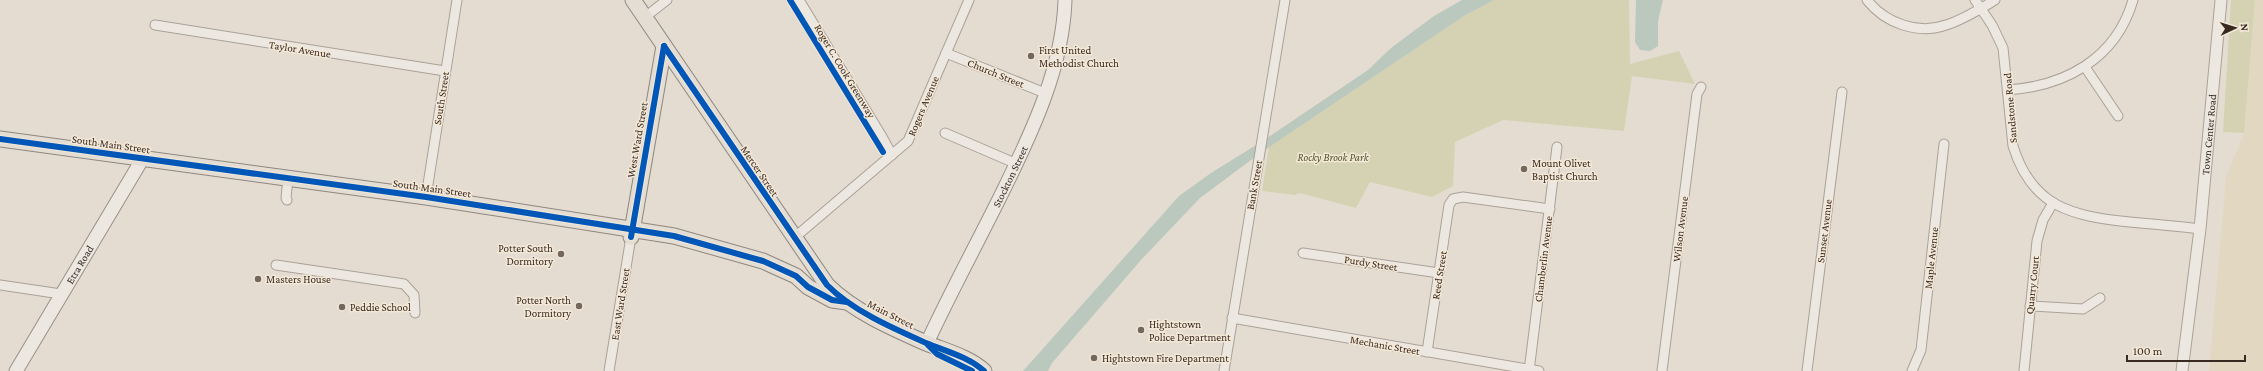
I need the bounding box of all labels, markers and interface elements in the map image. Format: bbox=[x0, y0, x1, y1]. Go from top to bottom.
north arrow bbox=[2215, 8, 2255, 48]
street label: Roger C. Cook Greenway bbox=[811, 22, 878, 121]
text: N bbox=[2239, 23, 2251, 32]
street label: Taylor Avenue bbox=[268, 38, 332, 61]
place label: First United Methodist Church bbox=[1039, 44, 1119, 69]
marker: First United Methodist Church bbox=[1026, 51, 1036, 61]
street label: Church Street bbox=[966, 56, 1026, 90]
street label: South Street bbox=[431, 70, 451, 126]
street label: Sandstone Road bbox=[2001, 72, 2019, 144]
street label: Rogers Avenue bbox=[905, 74, 942, 138]
street label: Town Center Road bbox=[2199, 93, 2218, 175]
street label: West Ward Street bbox=[624, 101, 650, 179]
street label: South Main Street bbox=[71, 133, 151, 155]
street label: Mercer Street bbox=[739, 143, 782, 199]
street label: Stockton Street bbox=[990, 144, 1030, 209]
park label: Rocky Brook Park bbox=[1298, 151, 1370, 164]
place label: Mount Olivet Baptist Church bbox=[1532, 157, 1598, 183]
street label: Bank Street bbox=[1244, 159, 1264, 211]
marker: Mount Olivet Baptist Church bbox=[1519, 164, 1529, 174]
street label: South Main Street bbox=[392, 177, 472, 199]
street label: Wilson Avenue bbox=[1670, 195, 1690, 262]
street label: Sunset Avenue bbox=[1814, 198, 1834, 264]
street label: Chamberlin Avenue bbox=[1532, 215, 1554, 303]
street label: Maple Avenue bbox=[1922, 226, 1941, 290]
place label: Potter South Dormitory bbox=[498, 242, 554, 268]
street label: Etra Road bbox=[63, 243, 96, 286]
marker: Potter South Dormitory bbox=[556, 249, 566, 259]
street label: Reed Street bbox=[1429, 249, 1449, 300]
street label: Purdy Street bbox=[1343, 253, 1399, 274]
street label: Quarry Court bbox=[2023, 255, 2042, 315]
street label: East Ward Street bbox=[608, 267, 632, 341]
place label: Masters House bbox=[266, 273, 331, 285]
marker: Masters House bbox=[253, 274, 263, 284]
place label: Potter North Dormitory bbox=[516, 294, 572, 320]
street label: Main Street bbox=[866, 297, 917, 331]
place label: Peddie School bbox=[350, 301, 411, 313]
marker: Potter North Dormitory bbox=[574, 301, 584, 311]
marker: Peddie School bbox=[337, 302, 347, 312]
place label: Hightstown Police Department bbox=[1149, 318, 1231, 344]
marker: Hightstown Police Department bbox=[1136, 325, 1146, 335]
street label: Mechanic Street bbox=[1349, 333, 1421, 357]
scale bar bbox=[2127, 337, 2245, 363]
text: 100 m bbox=[2133, 344, 2163, 358]
place label: Hightstown Fire Department bbox=[1102, 352, 1229, 365]
marker: Hightstown Fire Department bbox=[1089, 353, 1099, 363]

